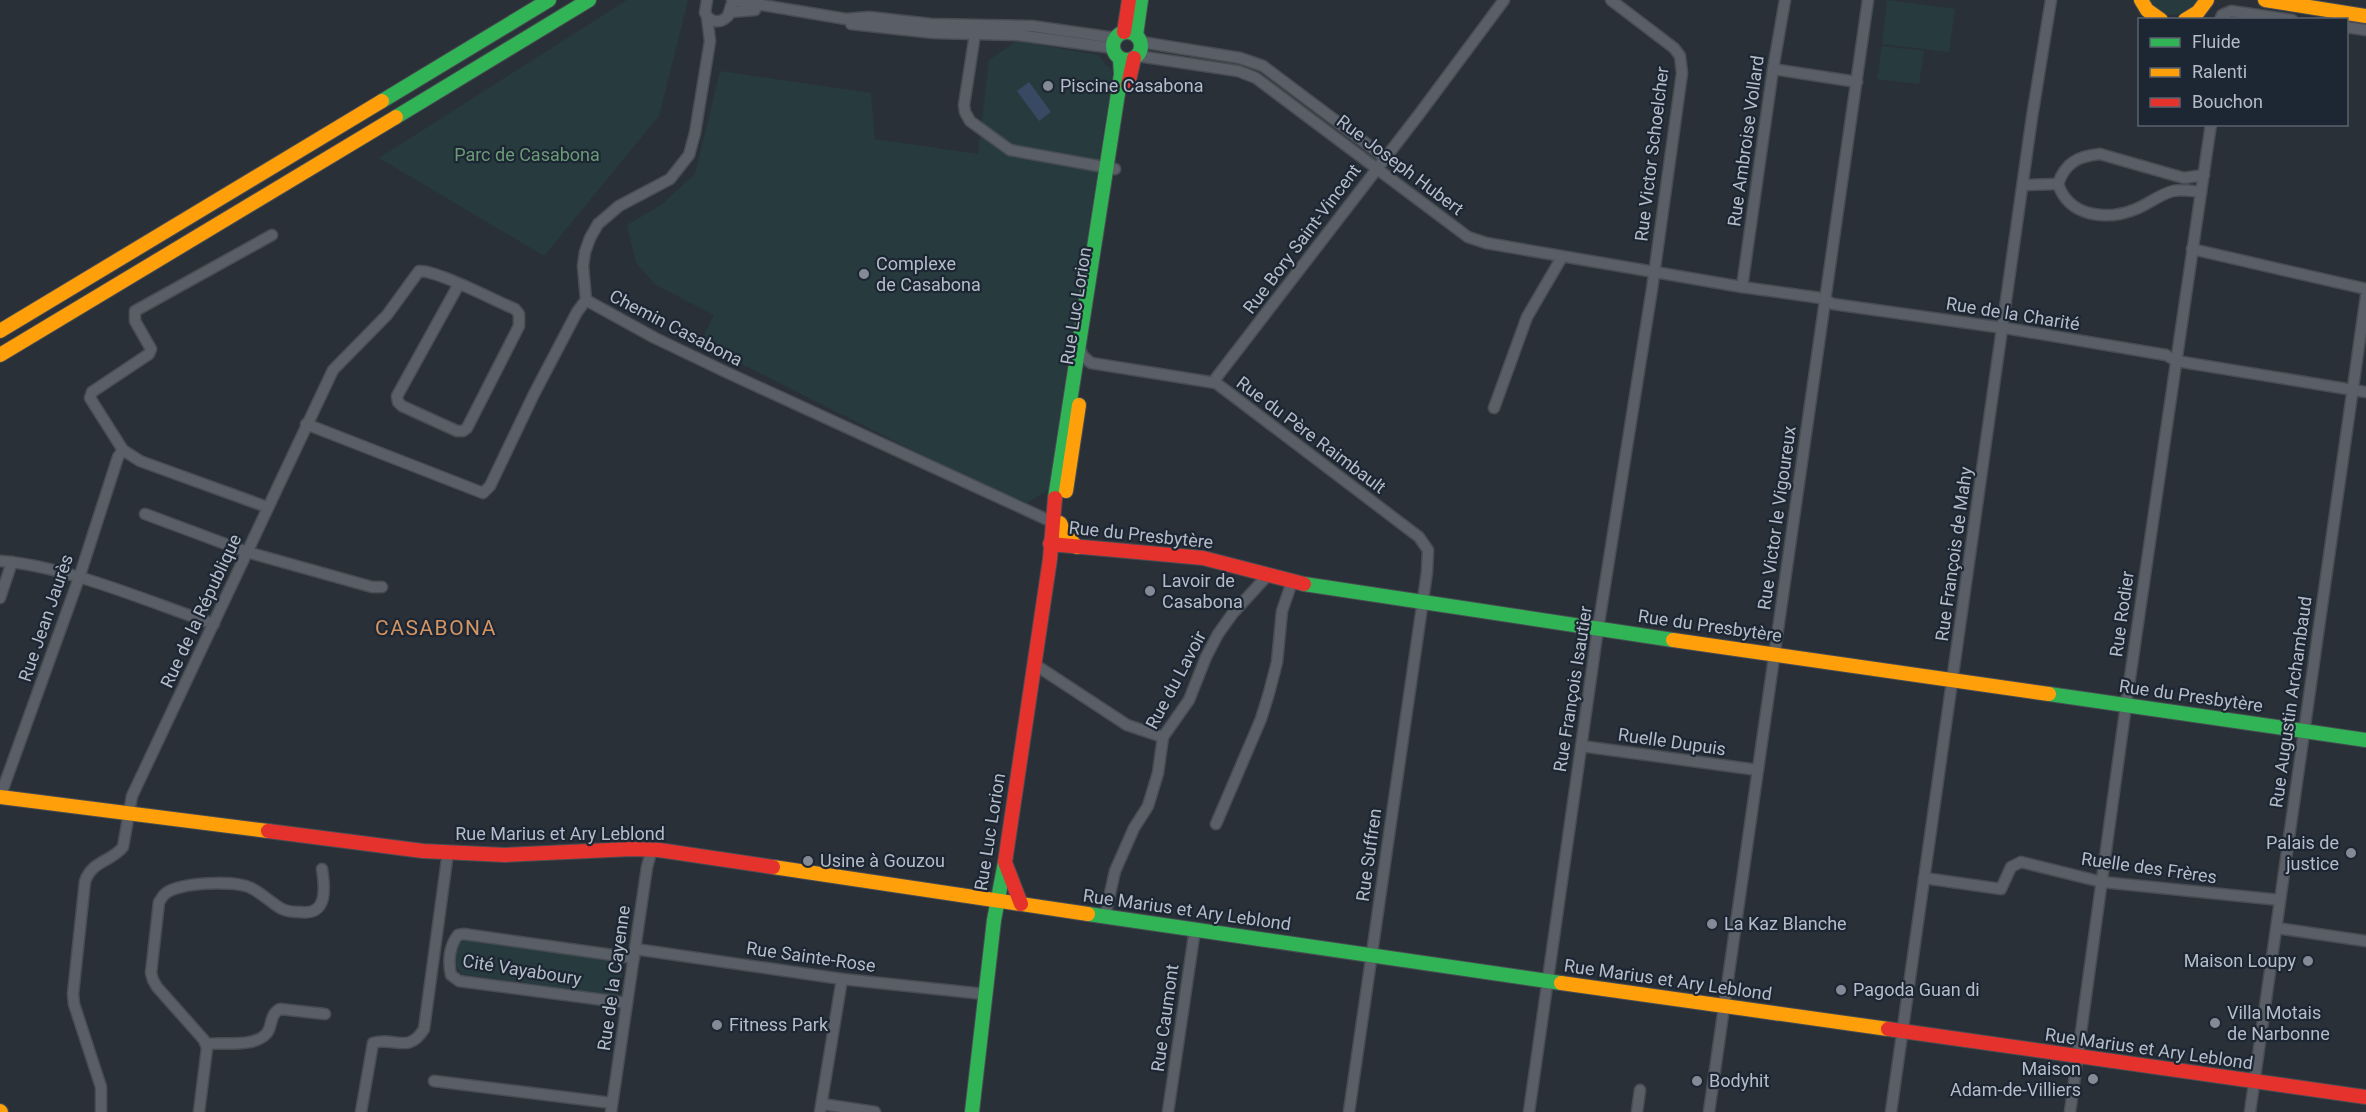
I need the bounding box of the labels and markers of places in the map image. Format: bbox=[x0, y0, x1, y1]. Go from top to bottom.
place label: Piscine Casabona bbox=[1060, 75, 1203, 96]
marker: Piscine Casabona bbox=[1041, 79, 1055, 93]
place label: Complexe de Casabona bbox=[876, 253, 981, 295]
marker: Complexe de Casabona bbox=[857, 267, 871, 281]
place label: Lavoir de Casabona bbox=[1162, 570, 1243, 612]
marker: Lavoir de Casabona bbox=[1143, 584, 1157, 598]
place label: Palais de justice bbox=[2266, 832, 2339, 874]
marker: Palais de justice bbox=[2344, 846, 2358, 860]
place label: Usine à Gouzou bbox=[820, 850, 945, 871]
marker: Usine à Gouzou bbox=[801, 854, 815, 868]
place label: La Kaz Blanche bbox=[1724, 913, 1847, 934]
marker: La Kaz Blanche bbox=[1705, 917, 1719, 931]
place label: Maison Loupy bbox=[2184, 950, 2296, 971]
marker: Maison Loupy bbox=[2301, 954, 2315, 968]
place label: Pagoda Guan di bbox=[1853, 979, 1980, 1000]
marker: Pagoda Guan di bbox=[1834, 983, 1848, 997]
place label: Villa Motais de Narbonne bbox=[2227, 1002, 2330, 1044]
place label: Fitness Park bbox=[729, 1014, 829, 1035]
marker: Villa Motais de Narbonne bbox=[2208, 1016, 2222, 1030]
marker: Fitness Park bbox=[710, 1018, 724, 1032]
place label: Maison Adam-de-Villiers bbox=[1950, 1058, 2081, 1100]
place label: Bodyhit bbox=[1709, 1070, 1769, 1091]
marker: Maison Adam-de-Villiers bbox=[2086, 1072, 2100, 1086]
marker: Bodyhit bbox=[1690, 1074, 1704, 1088]

